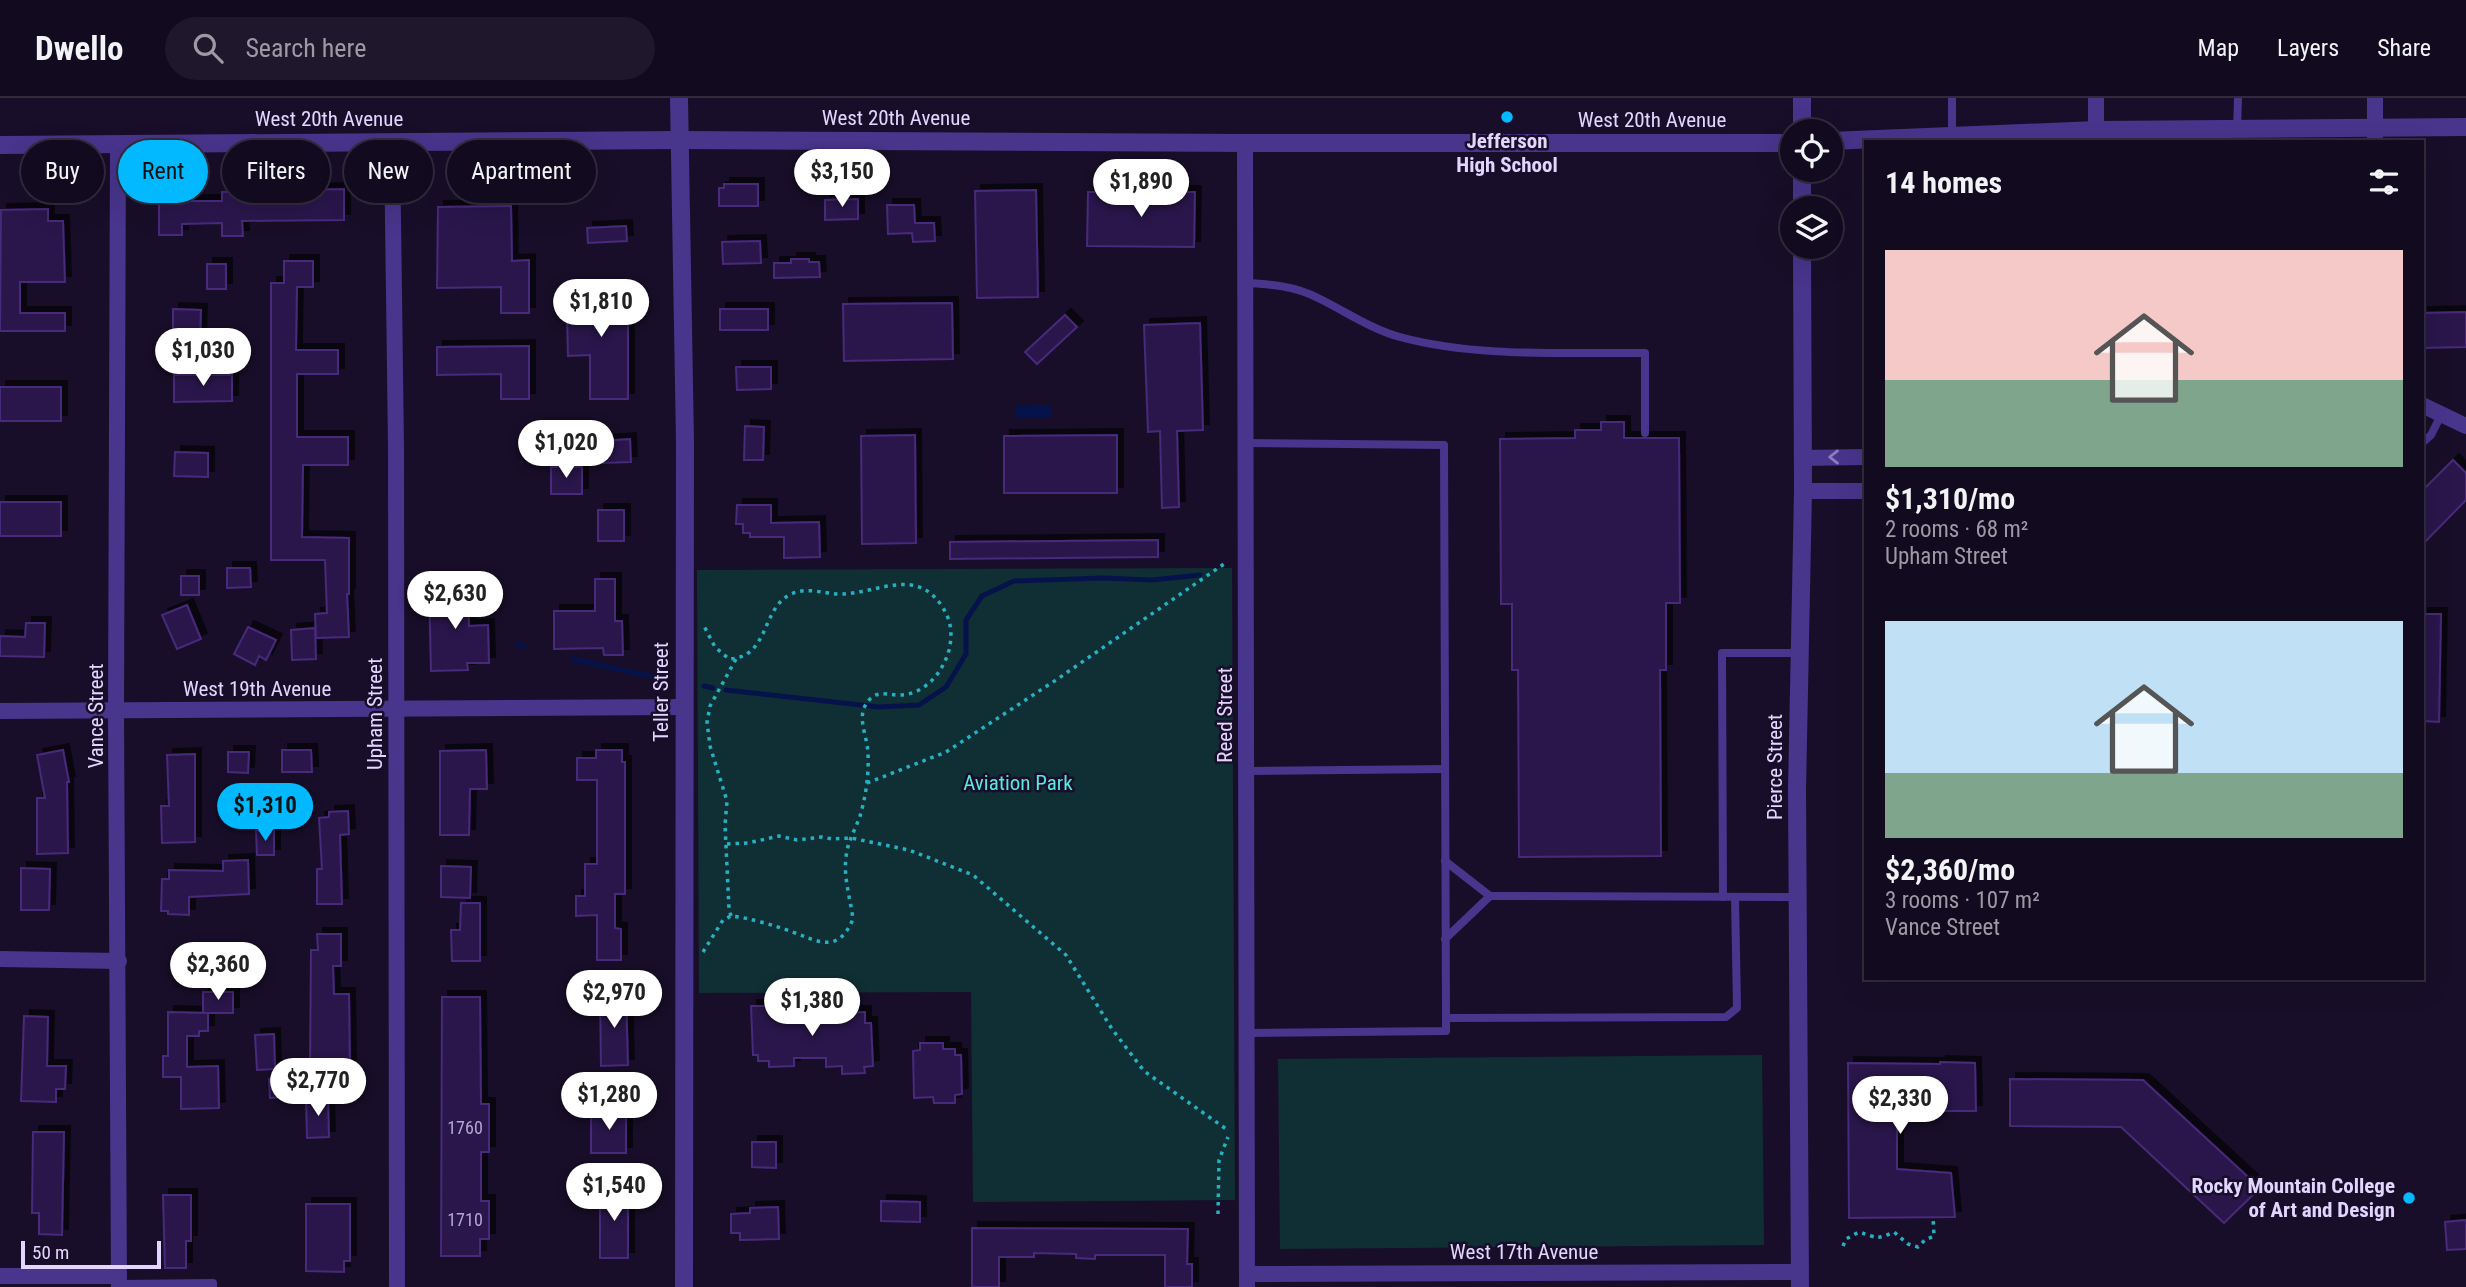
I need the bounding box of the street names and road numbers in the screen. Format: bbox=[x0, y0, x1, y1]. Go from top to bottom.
street label: West 20th Avenue bbox=[822, 106, 970, 130]
street label: West 20th Avenue bbox=[255, 107, 403, 131]
street label: West 20th Avenue bbox=[1578, 108, 1726, 132]
street label: Teller Street bbox=[649, 642, 673, 742]
street label: Upham Street bbox=[363, 658, 387, 770]
street label: Vance Street bbox=[84, 663, 108, 769]
street label: Reed Street bbox=[1213, 667, 1237, 763]
street label: West 19th Avenue bbox=[183, 677, 331, 701]
street label: Pierce Street bbox=[1763, 714, 1787, 820]
street label: West 17th Avenue bbox=[1450, 1240, 1598, 1264]

